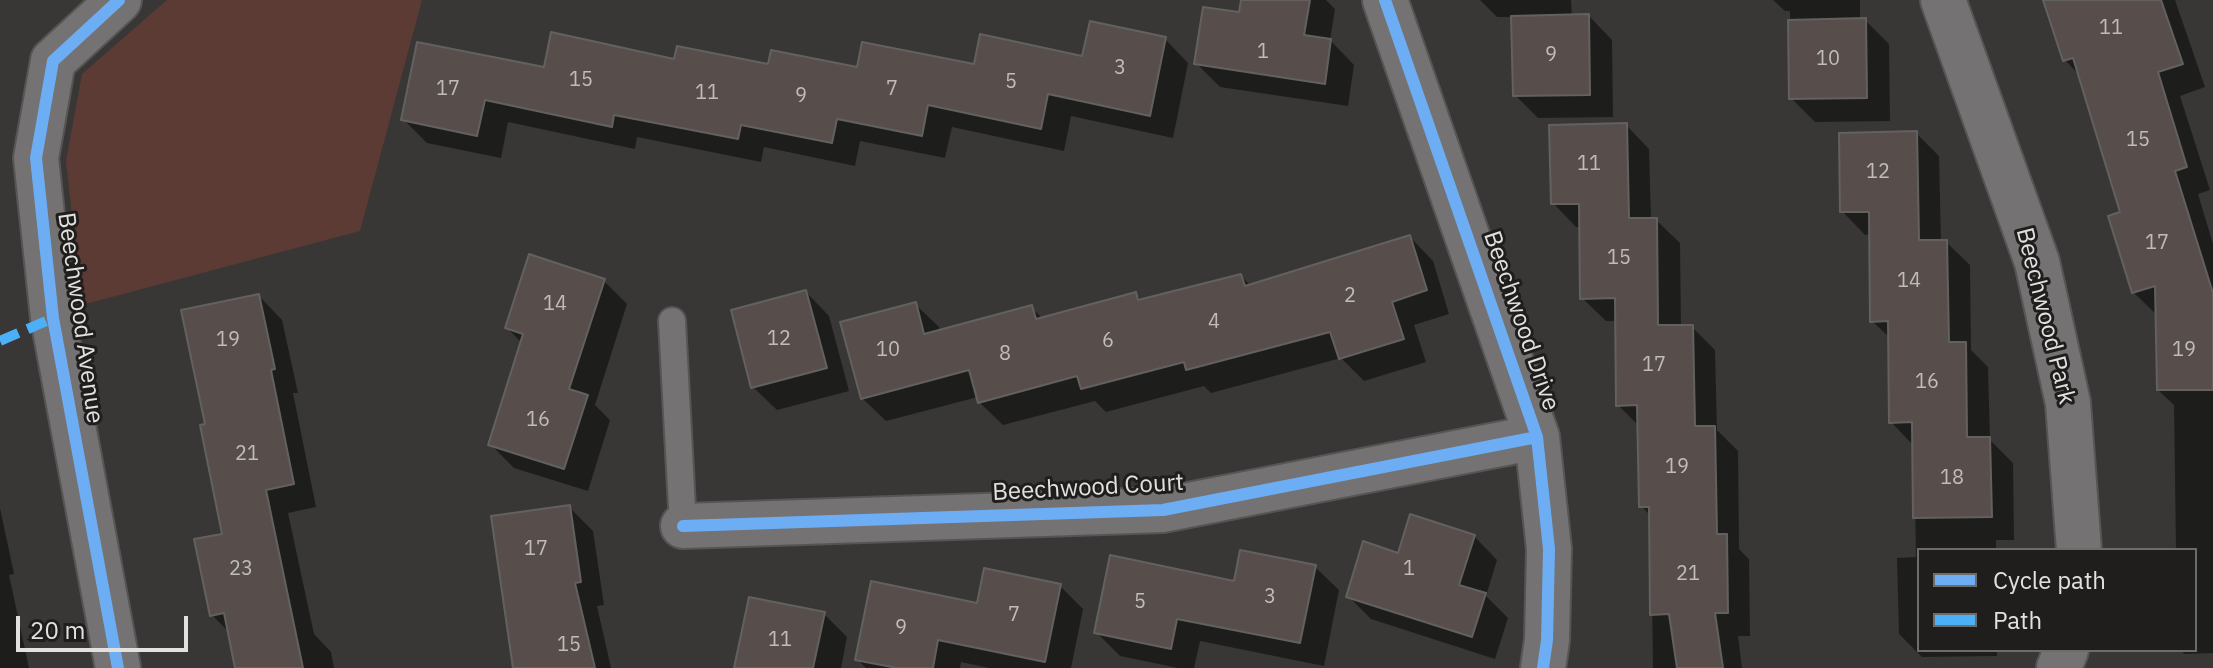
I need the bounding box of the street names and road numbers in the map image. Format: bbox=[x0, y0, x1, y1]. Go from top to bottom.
street label: Beechwood Avenue bbox=[51, 211, 109, 425]
street label: Beechwood Park bbox=[2009, 225, 2081, 407]
street label: Beechwood Drive bbox=[1477, 227, 1565, 415]
street label: Beechwood Court bbox=[992, 469, 1184, 507]

